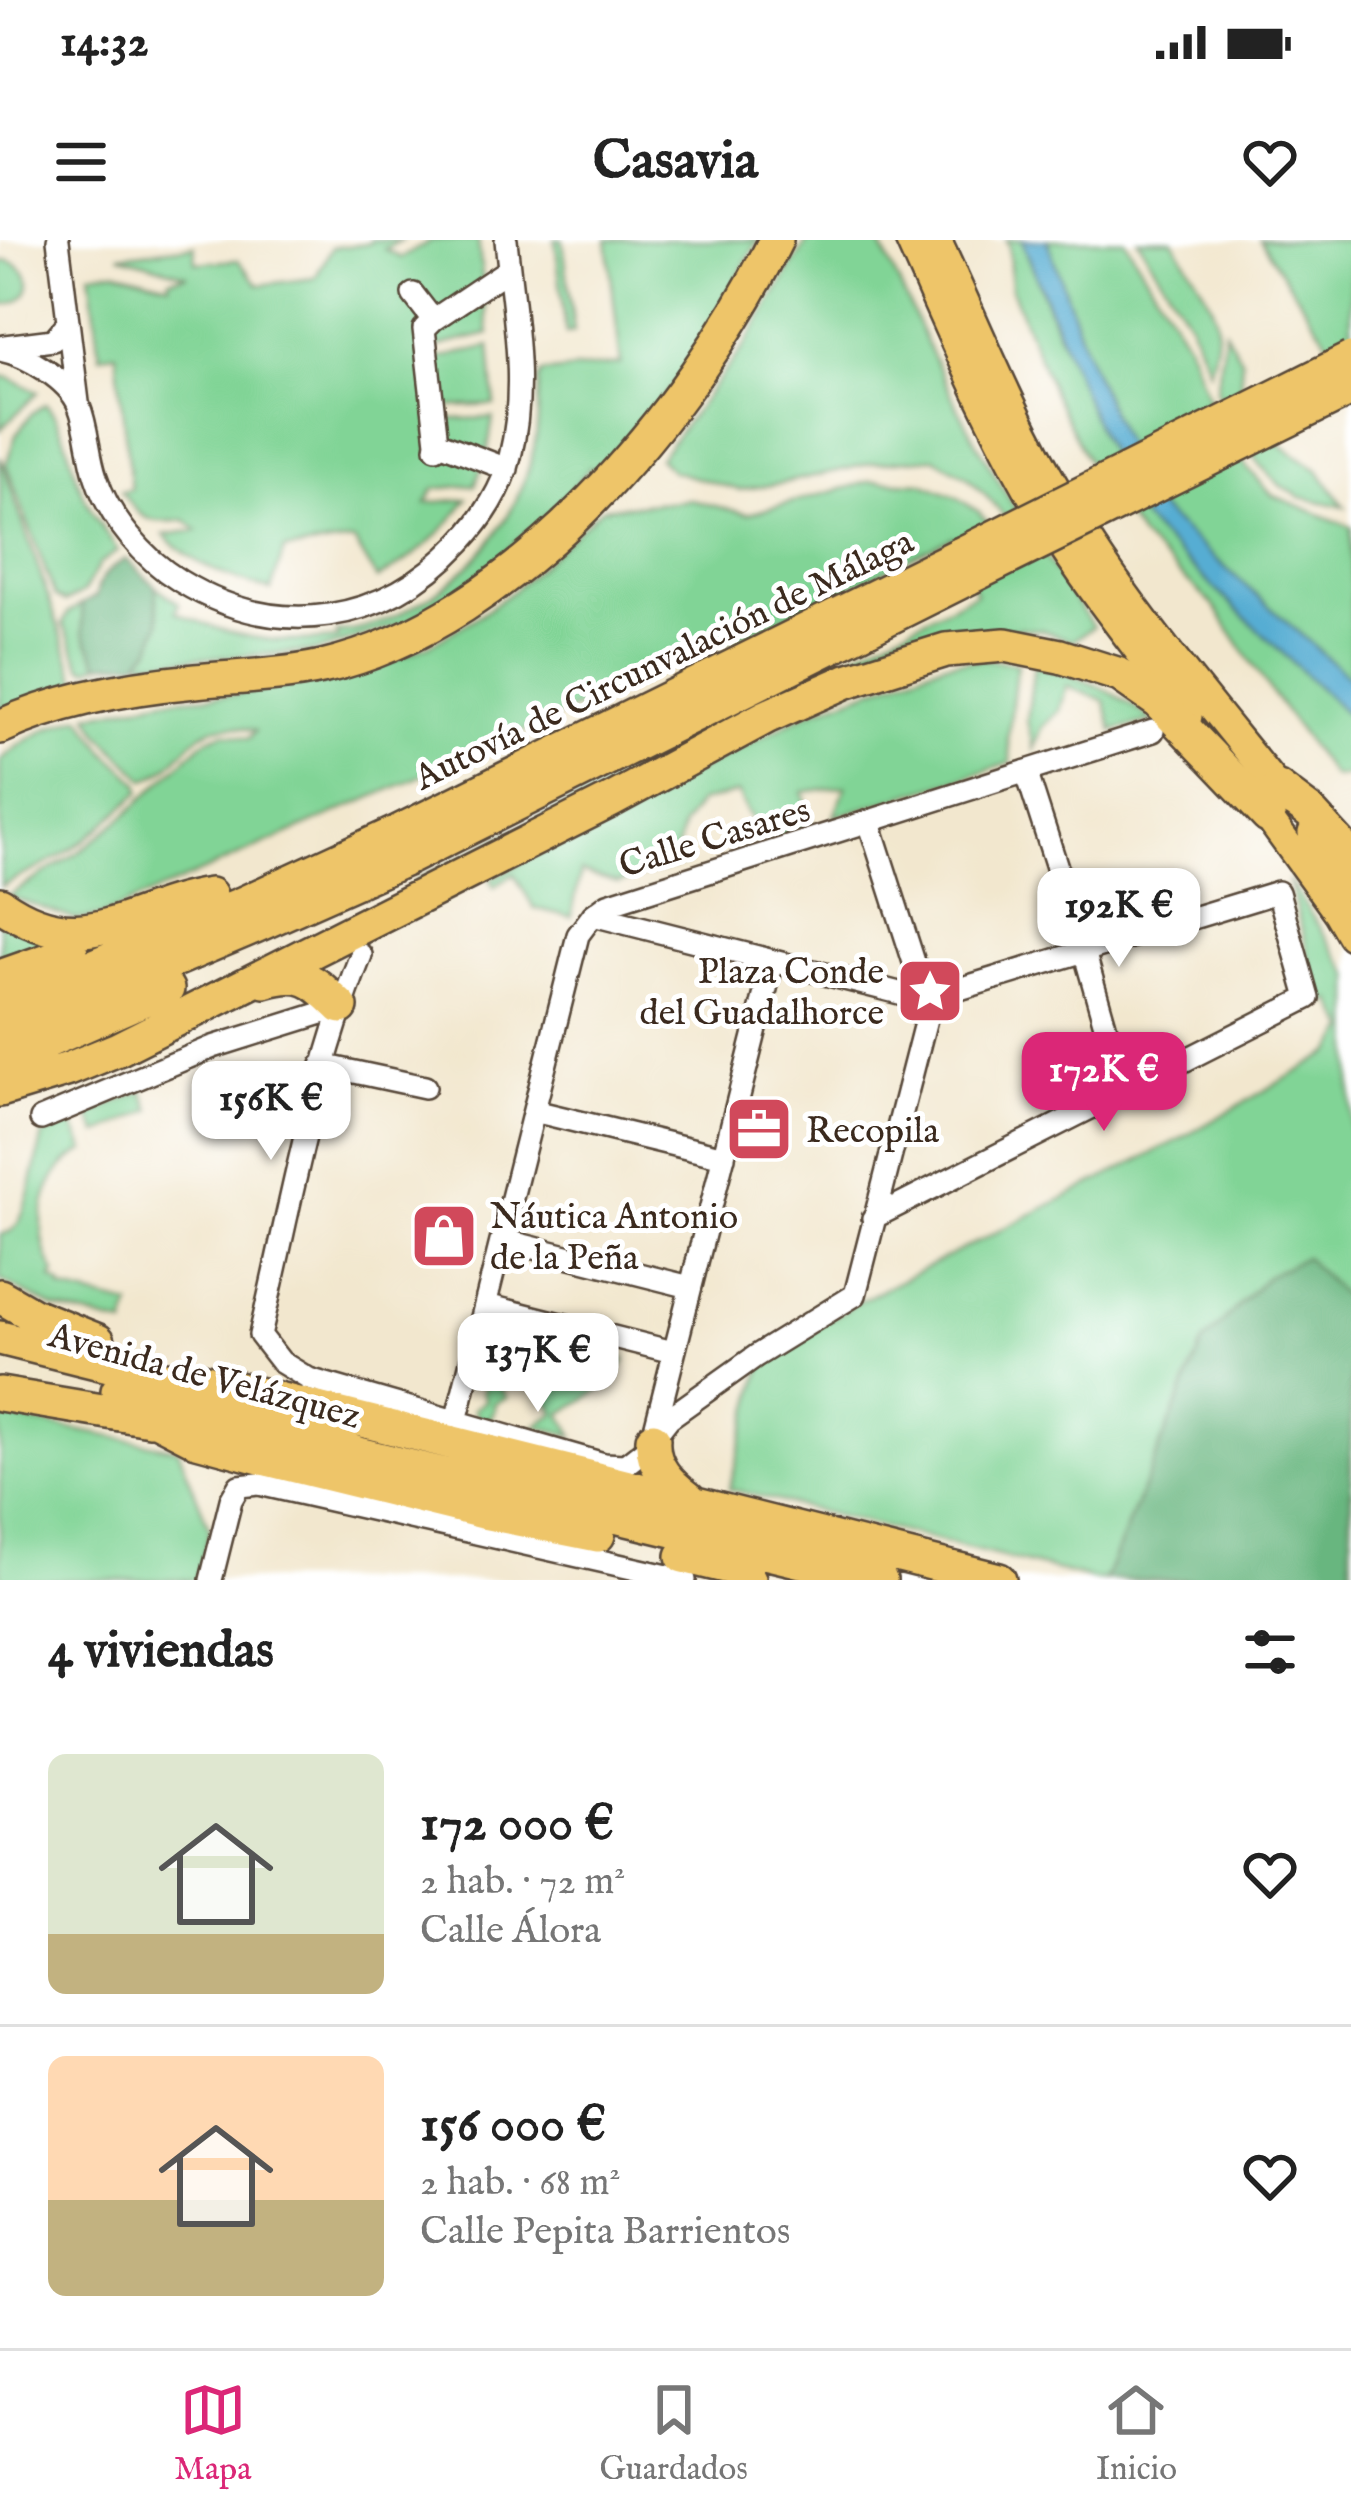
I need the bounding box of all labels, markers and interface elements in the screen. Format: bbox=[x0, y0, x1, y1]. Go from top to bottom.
text: 14:32 bbox=[60, 14, 149, 71]
text: Casavia bbox=[593, 128, 758, 197]
icon: menu bbox=[48, 129, 114, 195]
icon: heart bbox=[1237, 129, 1303, 195]
street label: Autovía de Circunvalación de Málaga bbox=[406, 519, 922, 802]
street label: Calle Casares bbox=[614, 788, 816, 890]
pin: 192K € bbox=[1021, 868, 1217, 970]
text: 192K € bbox=[1064, 882, 1174, 931]
place label: Plaza Conde del Guadalhorce bbox=[640, 950, 884, 1037]
place icon: Plaza Conde del Guadalhorce bbox=[895, 956, 965, 1026]
pin: 172K € bbox=[1006, 1032, 1202, 1134]
text: 172K € bbox=[1049, 1046, 1159, 1095]
pin: 156K € bbox=[173, 1061, 369, 1163]
text: 156K € bbox=[219, 1075, 323, 1124]
office icon: Recopila bbox=[724, 1094, 794, 1164]
place label: Recopila bbox=[806, 1109, 939, 1155]
place label: Náutica Antonio de la Peña bbox=[490, 1195, 738, 1282]
shop icon: Náutica Antonio de la Peña bbox=[409, 1201, 479, 1271]
street label: Avenida de Velázquez bbox=[42, 1313, 365, 1441]
pin: 137K € bbox=[440, 1313, 636, 1415]
text: 137K € bbox=[485, 1327, 591, 1376]
icon: filters bbox=[1237, 1619, 1303, 1685]
text: 4 viviendas bbox=[48, 1620, 274, 1685]
text: 172 000 € bbox=[420, 1793, 614, 1858]
icon: home bbox=[144, 1802, 288, 1946]
icon: heart bbox=[1237, 1841, 1303, 1907]
text: 2 hab. · 72 m² bbox=[420, 1858, 625, 1907]
text: Calle Álora bbox=[420, 1907, 601, 1956]
text: 156 000 € bbox=[420, 2094, 606, 2159]
icon: home bbox=[144, 2104, 288, 2248]
icon: heart bbox=[1237, 2143, 1303, 2209]
text: 2 hab. · 68 m² bbox=[420, 2159, 621, 2208]
text: Calle Pepita Barrientos bbox=[420, 2208, 790, 2257]
tab: Mapa bbox=[174, 2377, 251, 2491]
tab: Guardados bbox=[599, 2377, 748, 2491]
tab: Inicio bbox=[1096, 2377, 1177, 2491]

